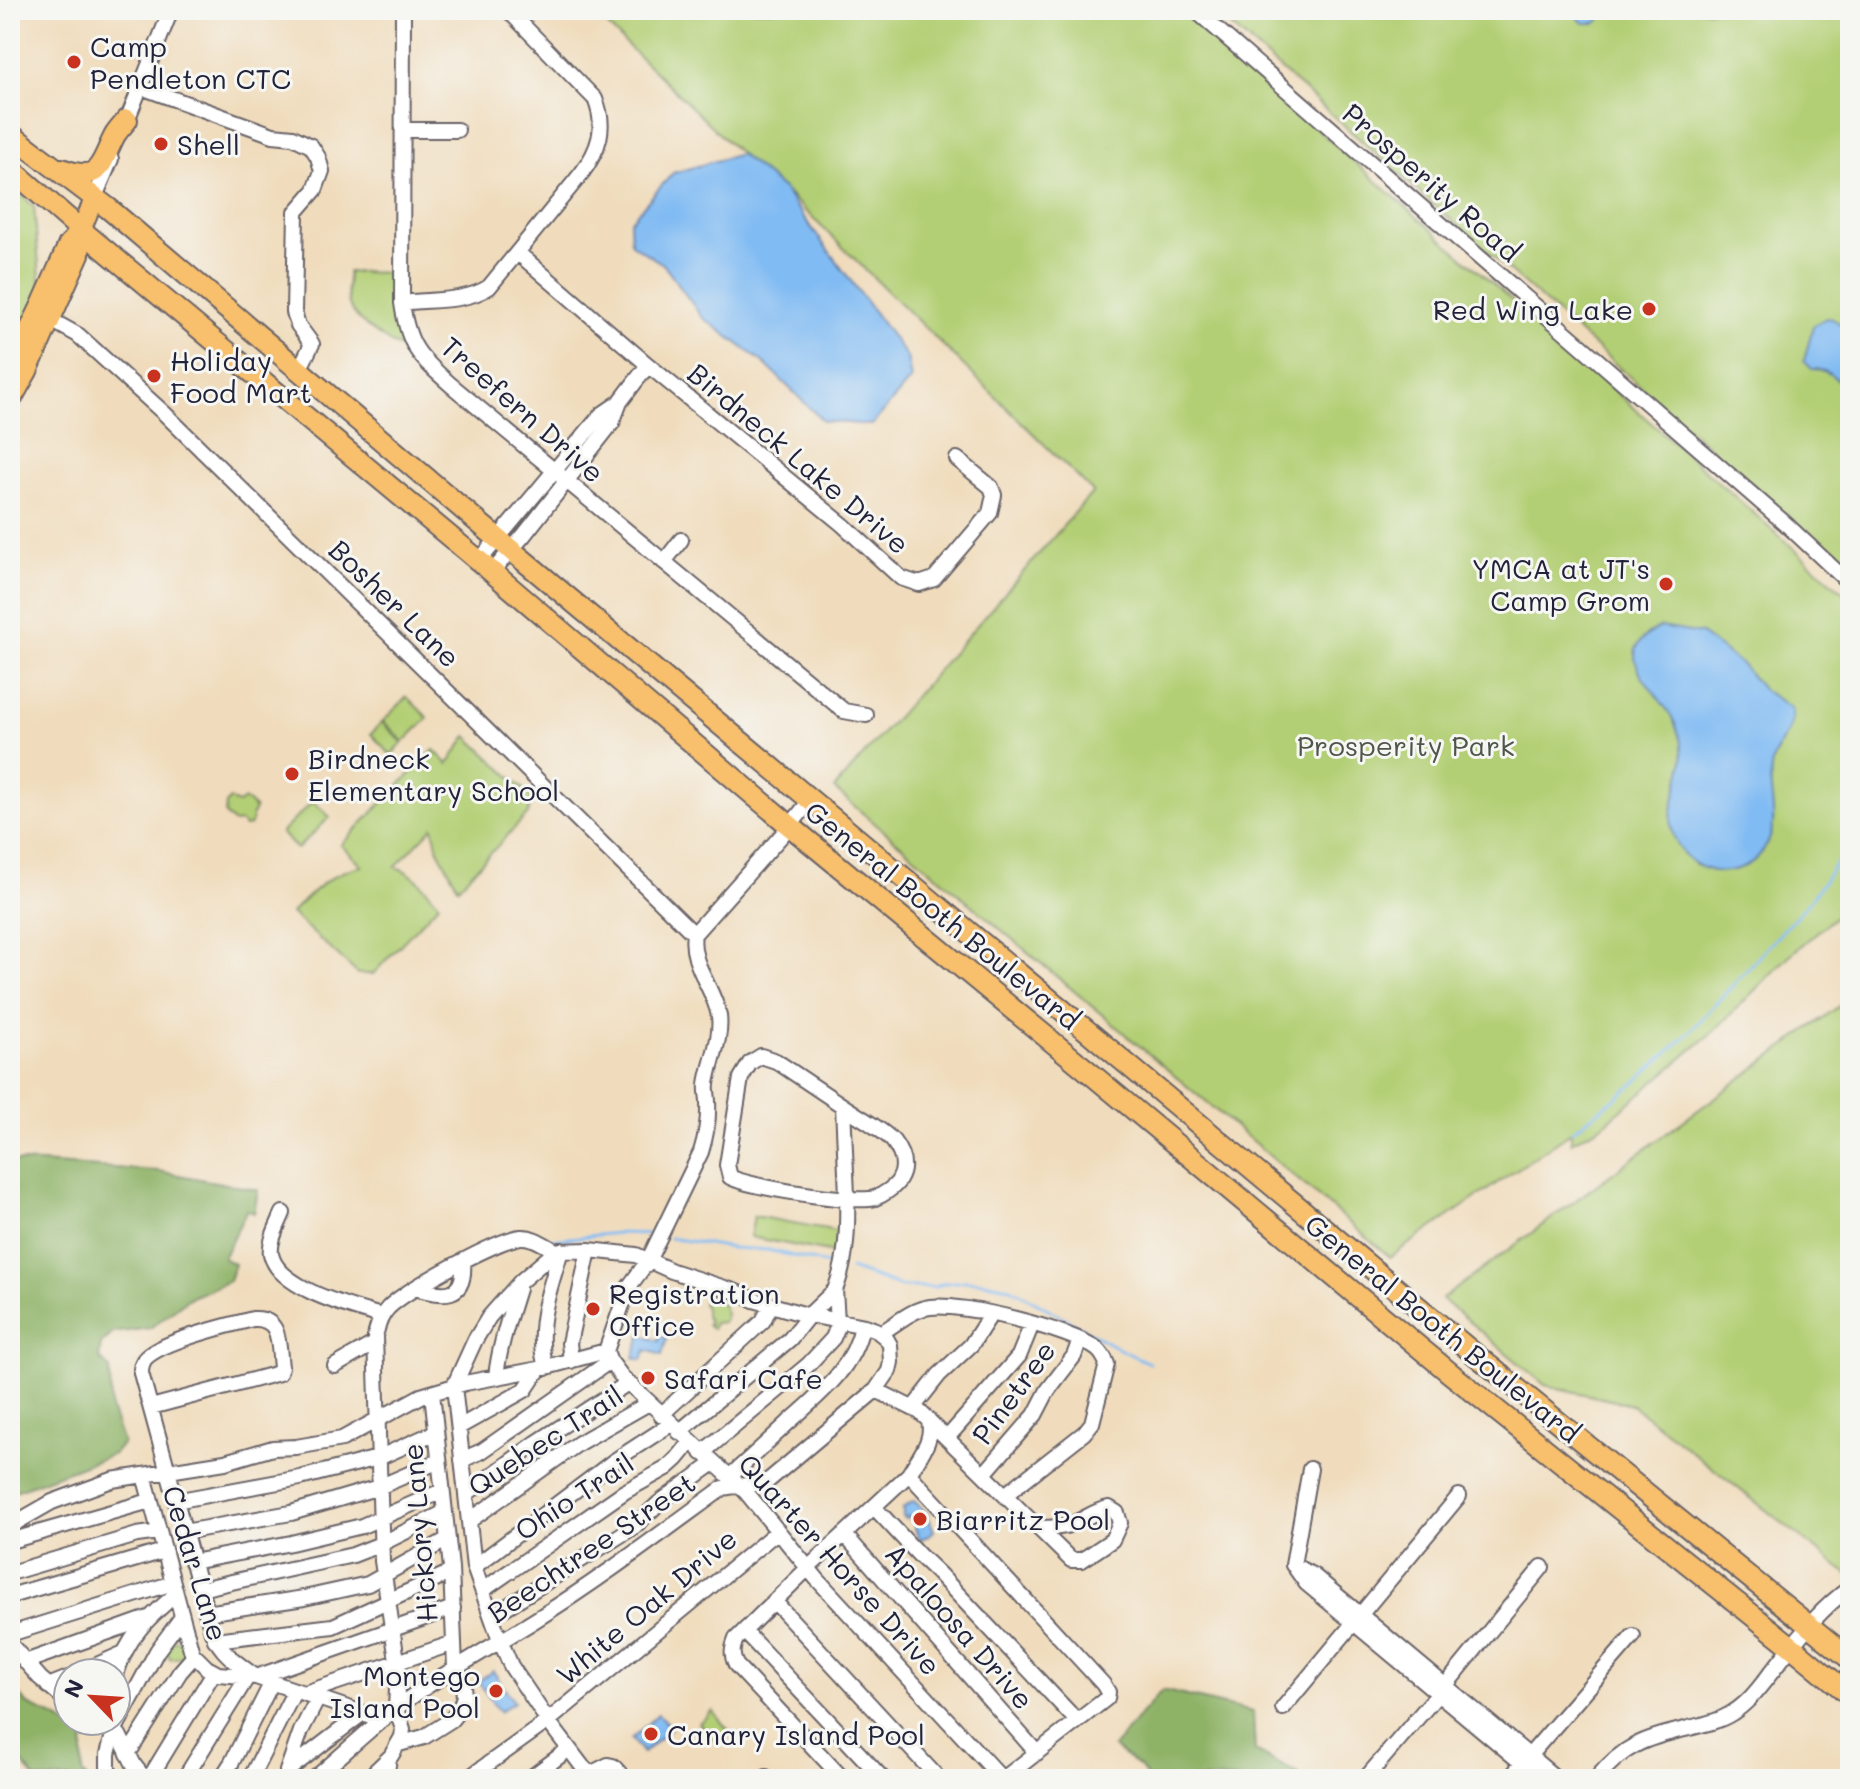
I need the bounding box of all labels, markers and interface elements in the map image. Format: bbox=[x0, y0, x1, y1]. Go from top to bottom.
place label: Camp Pendleton CTC bbox=[90, 28, 291, 96]
marker: Camp Pendleton CTC bbox=[65, 53, 83, 71]
street label: Prosperity Road bbox=[1336, 95, 1528, 269]
place label: Shell bbox=[177, 126, 240, 162]
marker: Shell bbox=[152, 135, 170, 153]
place label: Red Wing Lake bbox=[1433, 291, 1633, 327]
marker: Red Wing Lake bbox=[1640, 300, 1658, 318]
street label: Treefern Drive bbox=[434, 328, 612, 490]
place label: Holiday Food Mart bbox=[170, 342, 312, 410]
street label: Birdneck Lake Drive bbox=[681, 355, 917, 561]
marker: Holiday Food Mart bbox=[145, 367, 163, 385]
street label: Bosher Lane bbox=[322, 531, 468, 675]
place label: YMCA at JT's Camp Grom bbox=[1472, 550, 1650, 618]
marker: YMCA at JT's Camp Grom bbox=[1657, 575, 1675, 593]
park label: Prosperity Park bbox=[1297, 727, 1515, 763]
place label: Birdneck Elementary School bbox=[308, 740, 559, 808]
marker: Birdneck Elementary School bbox=[283, 765, 301, 783]
street label: General Booth Boulevard bbox=[798, 793, 1088, 1037]
street label: General Booth Boulevard bbox=[1298, 1206, 1588, 1450]
place label: Registration Office bbox=[609, 1275, 780, 1343]
marker: Registration Office bbox=[584, 1300, 602, 1318]
street label: Pinetree bbox=[963, 1333, 1063, 1451]
place label: Safari Cafe bbox=[664, 1360, 823, 1396]
marker: Safari Cafe bbox=[639, 1369, 657, 1387]
street label: Quebec Trail bbox=[461, 1376, 629, 1504]
street label: Hickory Lane bbox=[393, 1442, 445, 1624]
street label: Ohio Trail bbox=[508, 1444, 640, 1548]
street label: Quarter Horse Drive bbox=[731, 1446, 949, 1682]
street label: Beechtree Street bbox=[480, 1464, 702, 1630]
street label: Cedar Lane bbox=[155, 1481, 237, 1645]
place label: Biarritz Pool bbox=[936, 1501, 1110, 1537]
marker: Biarritz Pool bbox=[911, 1510, 929, 1528]
street label: White Oak Drive bbox=[548, 1520, 744, 1692]
street label: Apaloosa Drive bbox=[878, 1536, 1042, 1716]
north arrow bbox=[52, 1657, 132, 1737]
place label: Montego Island Pool bbox=[330, 1657, 480, 1725]
text: N bbox=[57, 1675, 90, 1702]
marker: Montego Island Pool bbox=[487, 1682, 505, 1700]
place label: Canary Island Pool bbox=[667, 1716, 925, 1752]
marker: Canary Island Pool bbox=[642, 1725, 660, 1743]

